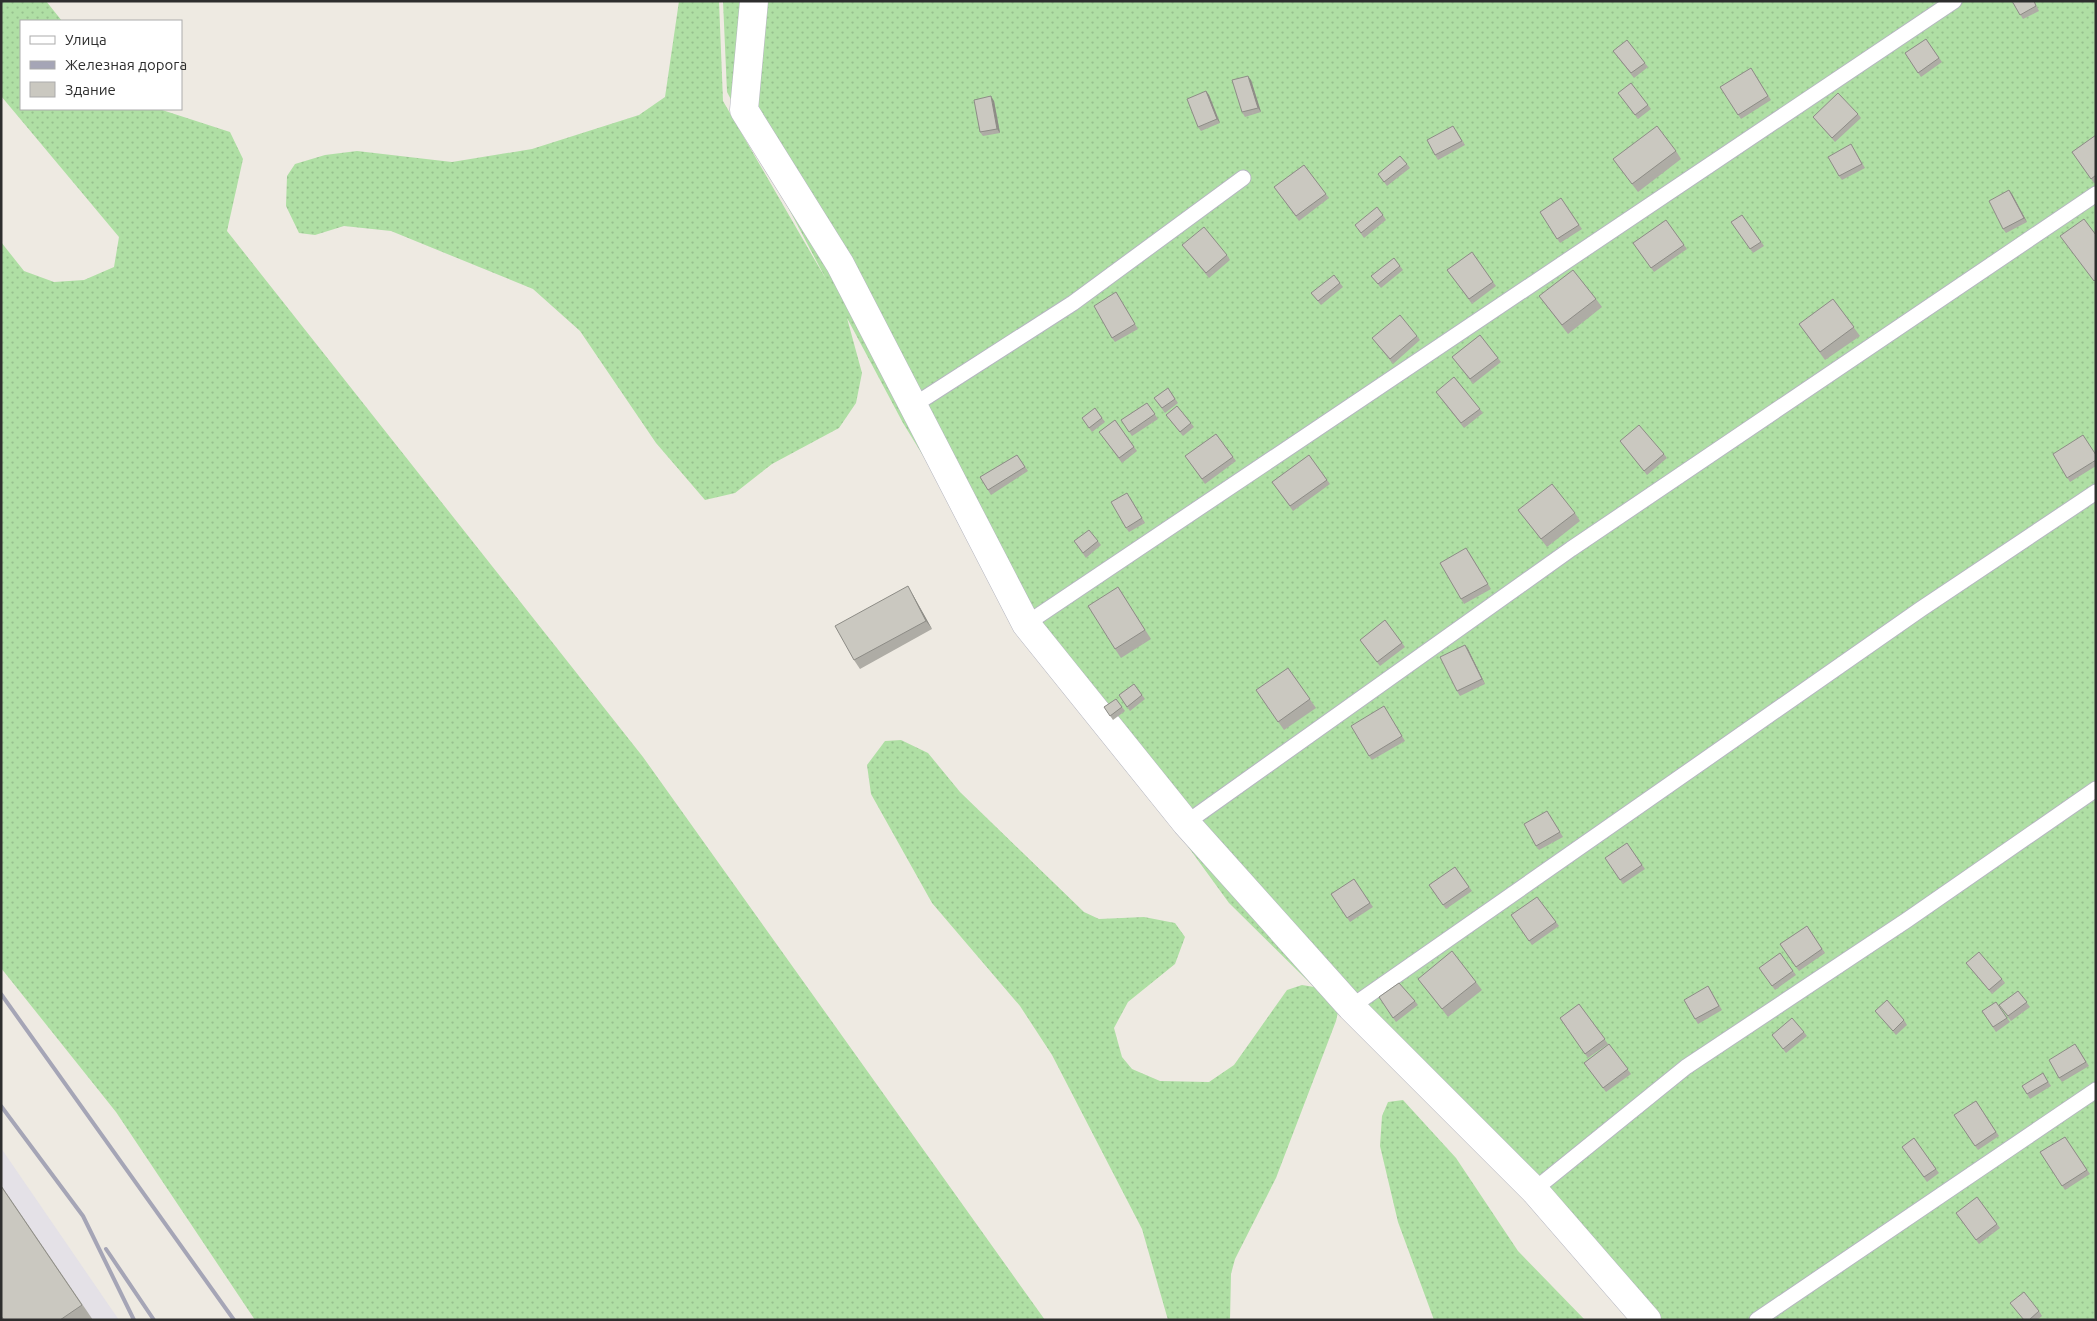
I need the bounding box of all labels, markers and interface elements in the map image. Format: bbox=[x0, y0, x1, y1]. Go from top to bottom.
legend bbox=[20, 20, 182, 110]
text: Улица bbox=[65, 31, 107, 48]
text: Железная дорога bbox=[65, 56, 187, 73]
text: Здание bbox=[65, 81, 116, 98]

